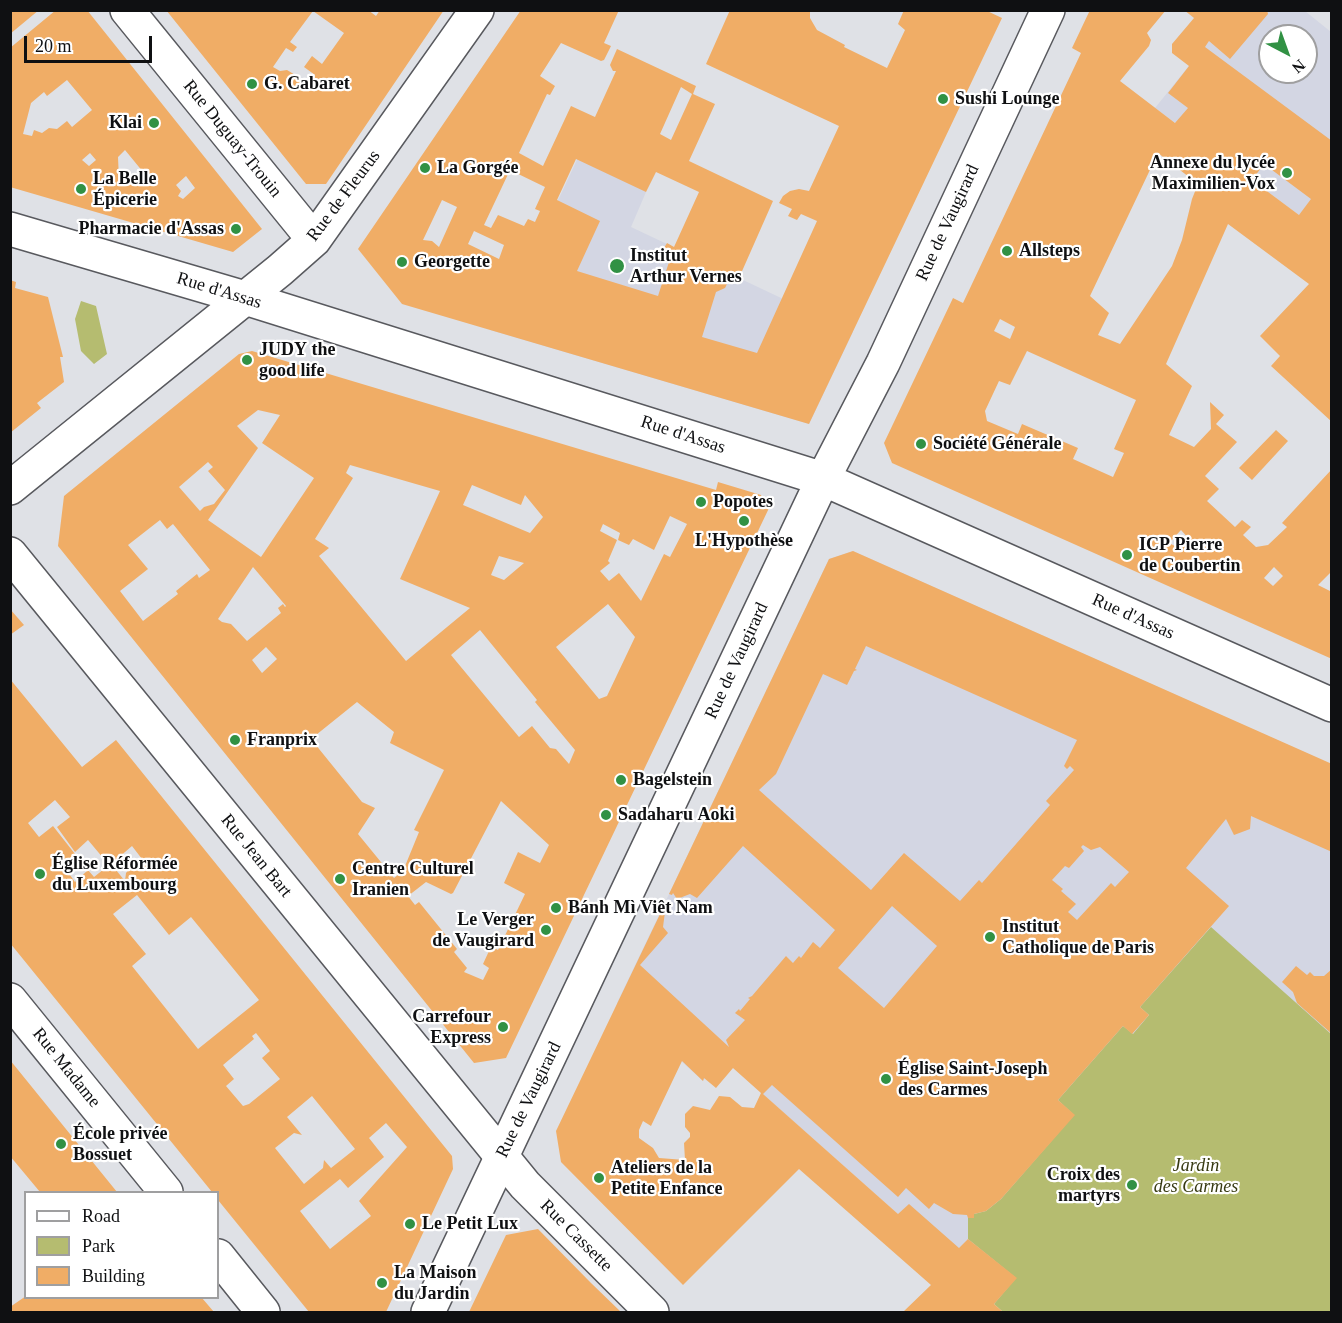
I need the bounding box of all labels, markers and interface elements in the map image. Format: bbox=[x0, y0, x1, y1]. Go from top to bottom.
scale bar bbox=[27, 24, 154, 62]
north arrow bbox=[1258, 24, 1318, 84]
text: 20 m bbox=[35, 36, 72, 56]
text: N bbox=[1289, 56, 1309, 77]
place label: G. Cabaret bbox=[264, 73, 350, 95]
street label: Rue Duguay-Trouin bbox=[178, 76, 286, 202]
marker: G. Cabaret bbox=[245, 77, 259, 91]
place label: Sushi Lounge bbox=[955, 88, 1060, 110]
marker: Sushi Lounge bbox=[936, 92, 950, 106]
place label: Klai bbox=[109, 112, 142, 134]
marker: Klai bbox=[147, 116, 161, 130]
street label: Rue de Fleurus bbox=[303, 146, 385, 246]
place label: Annexe du lycée Maximilien-Vox bbox=[1150, 152, 1275, 195]
place label: La Gorgée bbox=[437, 157, 518, 179]
marker: La Gorgée bbox=[418, 161, 432, 175]
street label: Rue de Vaugirard bbox=[912, 161, 984, 285]
marker: Annexe du lycée Maximilien-Vox bbox=[1280, 166, 1294, 180]
place label: La Belle Épicerie bbox=[93, 168, 157, 210]
marker: La Belle Épicerie bbox=[74, 182, 88, 196]
place label: Pharmacie d'Assas bbox=[79, 218, 224, 240]
marker: Pharmacie d'Assas bbox=[229, 222, 243, 236]
place label: Allsteps bbox=[1019, 240, 1080, 262]
marker: Allsteps bbox=[1000, 244, 1014, 258]
place label: Institut Arthur Vernes bbox=[630, 245, 742, 288]
place label: Georgette bbox=[414, 251, 490, 273]
marker: Georgette bbox=[395, 255, 409, 269]
marker: Institut Arthur Vernes bbox=[608, 257, 626, 275]
street label: Rue d'Assas bbox=[174, 268, 264, 314]
place label: JUDY the good life bbox=[259, 339, 335, 382]
marker: JUDY the good life bbox=[240, 353, 254, 367]
street label: Rue d'Assas bbox=[638, 411, 728, 459]
place label: Société Générale bbox=[933, 433, 1061, 455]
marker: Société Générale bbox=[914, 437, 928, 451]
place label: Popotes bbox=[713, 491, 773, 513]
marker: Popotes bbox=[694, 495, 708, 509]
marker: L'Hypothèse bbox=[737, 514, 751, 528]
place label: L'Hypothèse bbox=[695, 530, 793, 552]
place label: ICP Pierre de Coubertin bbox=[1139, 534, 1241, 576]
marker: ICP Pierre de Coubertin bbox=[1120, 548, 1134, 562]
street label: Rue d'Assas bbox=[1089, 589, 1177, 645]
street label: Rue de Vaugirard bbox=[701, 599, 773, 723]
place label: Franprix bbox=[247, 729, 317, 751]
marker: Franprix bbox=[228, 733, 242, 747]
place label: Bagelstein bbox=[633, 769, 712, 791]
marker: Bagelstein bbox=[614, 773, 628, 787]
place label: Sadaharu Aoki bbox=[618, 804, 735, 826]
marker: Sadaharu Aoki bbox=[599, 808, 613, 822]
street label: Rue Jean Bart bbox=[216, 810, 296, 902]
place label: Église Réformée du Luxembourg bbox=[52, 853, 177, 896]
place label: Centre Culturel Iranien bbox=[352, 858, 474, 900]
marker: Église Réformée du Luxembourg bbox=[33, 867, 47, 881]
marker: Centre Culturel Iranien bbox=[333, 872, 347, 886]
place label: Bánh Mì Viêt Nam bbox=[568, 897, 713, 919]
marker: Bánh Mì Viêt Nam bbox=[549, 901, 563, 915]
place label: Le Verger de Vaugirard bbox=[432, 909, 534, 952]
place label: Institut Catholique de Paris bbox=[1002, 916, 1154, 958]
marker: Le Verger de Vaugirard bbox=[539, 923, 553, 937]
marker: Institut Catholique de Paris bbox=[983, 930, 997, 944]
place label: Carrefour Express bbox=[412, 1006, 491, 1048]
marker: Carrefour Express bbox=[496, 1020, 510, 1034]
street label: Rue Madame bbox=[27, 1024, 105, 1112]
street label: Rue de Vaugirard bbox=[492, 1039, 566, 1161]
place label: Église Saint-Joseph des Carmes bbox=[898, 1058, 1048, 1100]
marker: Église Saint-Joseph des Carmes bbox=[879, 1072, 893, 1086]
place label: École privée Bossuet bbox=[73, 1123, 167, 1166]
marker: École privée Bossuet bbox=[54, 1137, 68, 1151]
park label: Jardin des Carmes bbox=[1154, 1155, 1238, 1198]
place label: Ateliers de la Petite Enfance bbox=[611, 1157, 722, 1200]
place label: Croix des martyrs bbox=[1047, 1164, 1120, 1206]
marker: Ateliers de la Petite Enfance bbox=[592, 1171, 606, 1185]
marker: Croix des martyrs bbox=[1125, 1178, 1139, 1192]
legend bbox=[24, 1191, 219, 1299]
street label: Rue Cassette bbox=[535, 1195, 617, 1277]
text: Road bbox=[82, 1206, 120, 1226]
place label: Le Petit Lux bbox=[422, 1213, 518, 1235]
marker: Le Petit Lux bbox=[403, 1217, 417, 1231]
text: Park bbox=[82, 1236, 115, 1256]
place label: La Maison du Jardin bbox=[394, 1262, 477, 1304]
text: Building bbox=[82, 1266, 145, 1286]
marker: La Maison du Jardin bbox=[375, 1276, 389, 1290]

